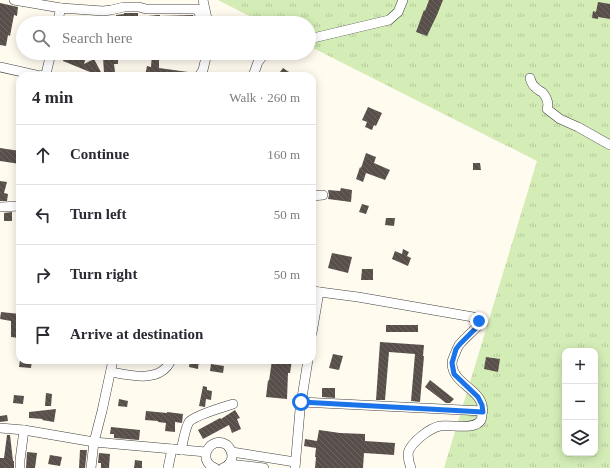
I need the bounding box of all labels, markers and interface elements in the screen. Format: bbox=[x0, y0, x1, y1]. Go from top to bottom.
search box bbox=[16, 16, 316, 60]
icon: search bbox=[30, 27, 52, 49]
text: Search here bbox=[62, 30, 132, 46]
text: 4 min bbox=[32, 88, 73, 107]
text: Walk · 260 m bbox=[229, 90, 300, 105]
icon: ahead bbox=[32, 144, 54, 166]
text: Continue bbox=[70, 146, 129, 162]
text: 160 m bbox=[267, 147, 300, 162]
icon: left bbox=[32, 204, 54, 226]
text: Turn left bbox=[70, 206, 127, 222]
text: 50 m bbox=[274, 207, 300, 222]
icon: right bbox=[32, 264, 54, 286]
text: Turn right bbox=[70, 266, 137, 282]
text: 50 m bbox=[274, 267, 300, 282]
route end bbox=[470, 312, 488, 330]
icon: arrive bbox=[32, 324, 54, 346]
text: Arrive at destination bbox=[70, 326, 203, 342]
map controls bbox=[562, 348, 598, 456]
button: + bbox=[562, 348, 598, 384]
button: − bbox=[562, 384, 598, 420]
route start bbox=[292, 393, 310, 411]
button: layers bbox=[562, 420, 598, 456]

